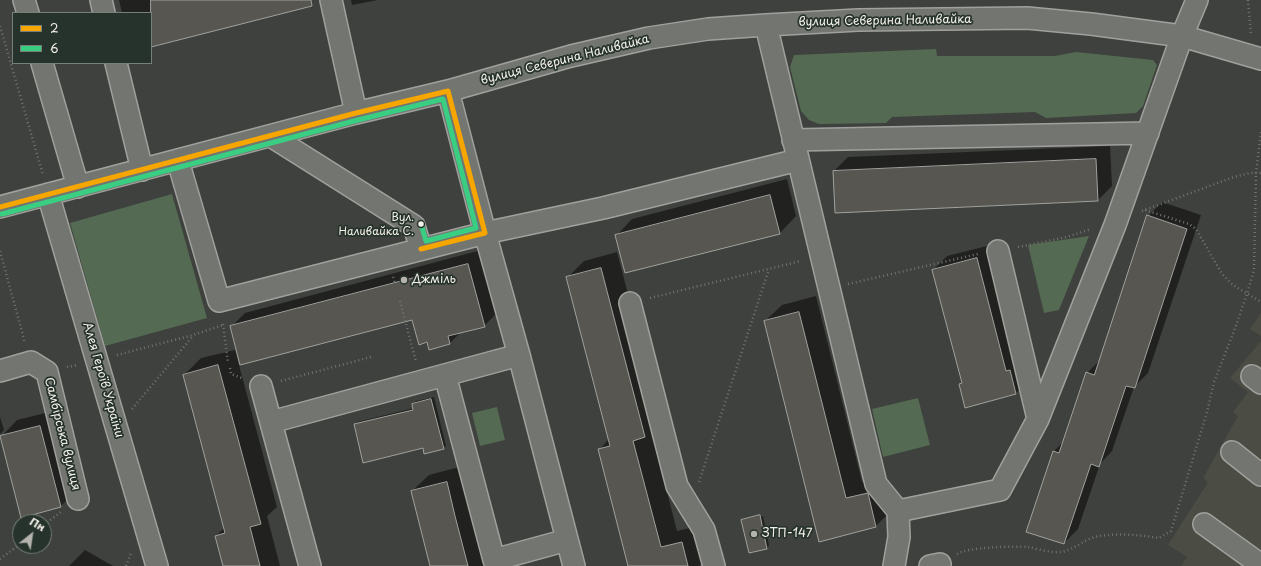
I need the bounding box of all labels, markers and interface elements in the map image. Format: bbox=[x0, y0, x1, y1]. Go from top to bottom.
legend bbox=[12, 12, 152, 64]
street label: вулиця Северина Наливайка bbox=[798, 12, 972, 30]
text: 2 bbox=[50, 19, 59, 37]
street label: вулиця Северина Наливайка bbox=[479, 32, 651, 88]
text: 6 bbox=[50, 39, 58, 57]
place label: Вул. Наливайка С. bbox=[338, 211, 414, 237]
marker: Вул. Наливайка С. bbox=[416, 219, 426, 229]
place label: Джміль bbox=[412, 273, 456, 287]
marker: Джміль bbox=[399, 275, 409, 285]
street label: Алея Героїв України bbox=[80, 321, 126, 439]
street label: Самбірська вулиця bbox=[41, 376, 83, 492]
text: Пн bbox=[27, 513, 49, 535]
north arrow bbox=[12, 514, 52, 554]
place label: ЗТП-147 bbox=[762, 527, 813, 541]
marker: ЗТП-147 bbox=[749, 529, 759, 539]

